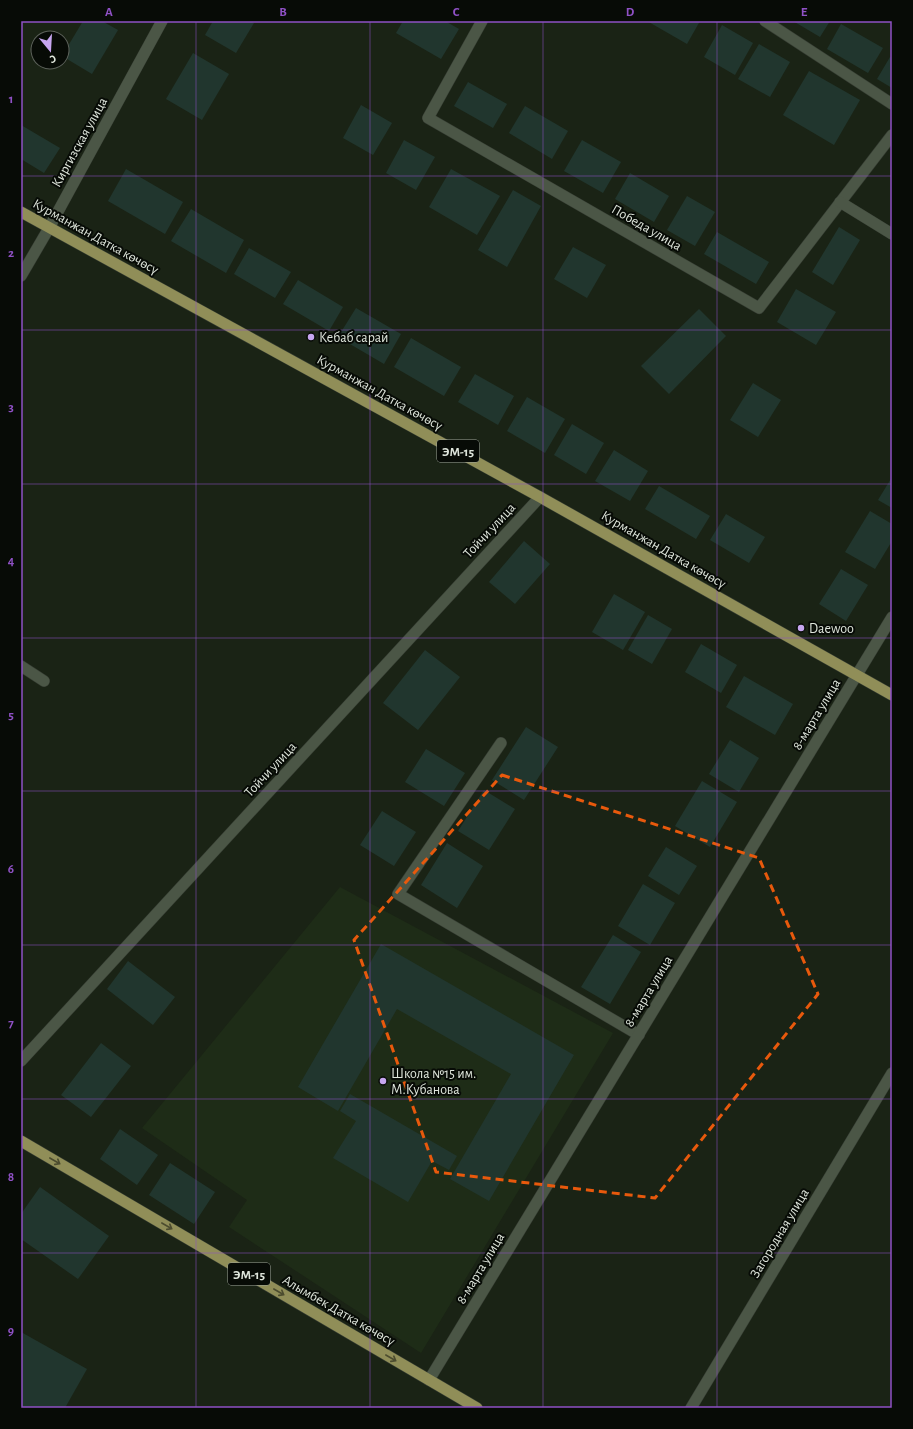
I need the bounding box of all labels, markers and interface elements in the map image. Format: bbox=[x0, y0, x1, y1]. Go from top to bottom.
text: A bbox=[105, 6, 113, 19]
text: B bbox=[279, 6, 287, 19]
text: C bbox=[453, 6, 460, 19]
text: D bbox=[626, 6, 635, 19]
text: E bbox=[801, 6, 808, 19]
north arrow bbox=[30, 30, 70, 70]
text: С bbox=[48, 53, 58, 65]
text: 1 bbox=[9, 93, 13, 106]
street label: Киргизская улица bbox=[49, 95, 111, 190]
street label: Курманжан Датка көчөсү bbox=[30, 197, 161, 277]
street label: Победа улица bbox=[609, 202, 684, 254]
text: 2 bbox=[8, 247, 14, 260]
place label: Кебаб сарай bbox=[319, 331, 388, 345]
marker: Кебаб сарай bbox=[306, 332, 316, 342]
street label: Курманжан Датка көчөсү bbox=[314, 353, 445, 433]
text: 3 bbox=[8, 401, 14, 414]
road number: ЭМ-15 bbox=[437, 440, 479, 462]
street label: Тойчи улица bbox=[461, 500, 519, 561]
street label: Курманжан Датка көчөсү bbox=[599, 508, 728, 591]
text: 4 bbox=[8, 555, 15, 568]
place label: Daewoo bbox=[809, 622, 854, 636]
marker: Daewoo bbox=[796, 623, 806, 633]
street label: 8-марта улица bbox=[790, 676, 844, 752]
text: 5 bbox=[8, 709, 14, 722]
street label: Тойчи улица bbox=[242, 739, 300, 800]
text: 6 bbox=[8, 863, 14, 876]
street label: 8-марта улица bbox=[622, 953, 676, 1029]
text: 7 bbox=[8, 1017, 14, 1030]
place label: Школа №15 им. М.Кубанова bbox=[391, 1067, 476, 1097]
marker: Школа №15 им. М.Кубанова bbox=[378, 1076, 388, 1086]
one-way arrow bbox=[49, 1157, 61, 1165]
text: 8 bbox=[8, 1171, 14, 1184]
street label: Загородная улица bbox=[748, 1186, 812, 1281]
one-way arrow bbox=[161, 1223, 173, 1231]
street label: 8-марта улица bbox=[454, 1230, 508, 1306]
road number: ЭМ-15 bbox=[228, 1263, 270, 1285]
street label: Алымбек Датка көчөсү bbox=[280, 1273, 397, 1349]
one-way arrow bbox=[273, 1288, 284, 1296]
text: 9 bbox=[8, 1325, 14, 1338]
one-way arrow bbox=[385, 1354, 397, 1362]

